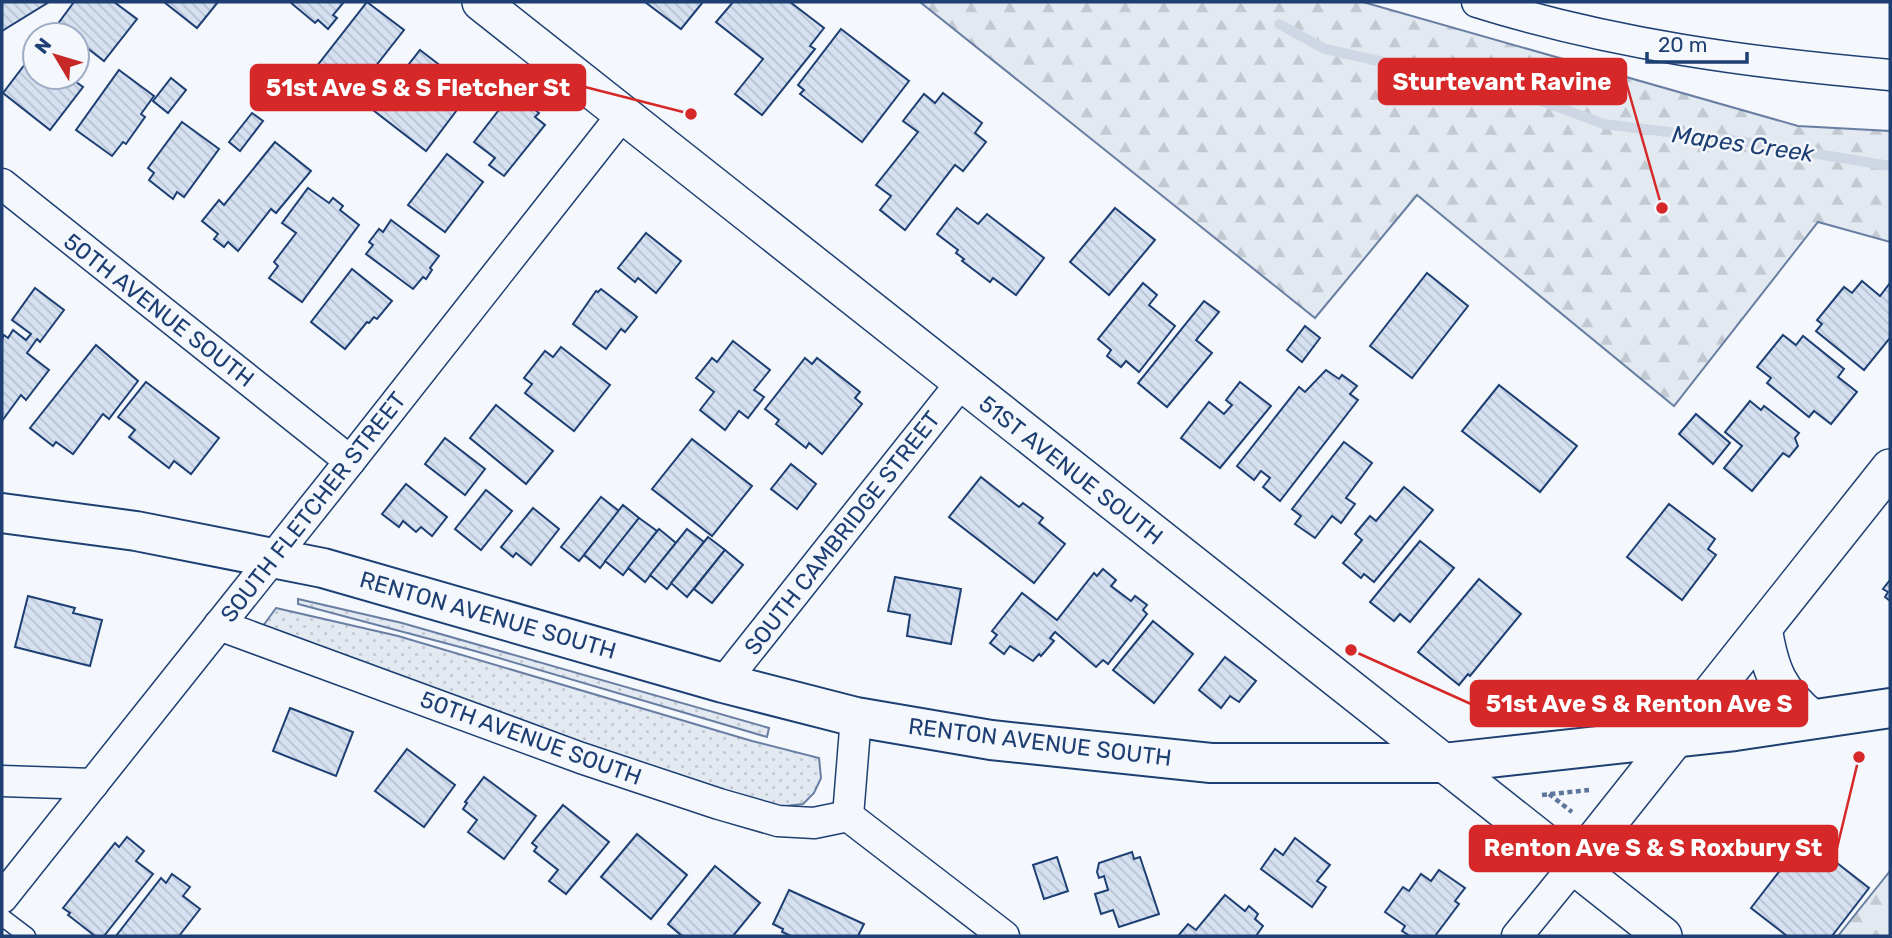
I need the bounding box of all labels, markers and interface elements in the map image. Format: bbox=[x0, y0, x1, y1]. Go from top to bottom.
north arrow bbox=[21, 21, 91, 91]
scale bar bbox=[1647, 21, 1747, 65]
text: 20 m bbox=[1658, 32, 1707, 57]
text: N bbox=[30, 33, 56, 58]
callout: Sturtevant Ravine bbox=[1379, 59, 1626, 104]
callout: 51st Ave S & S Fletcher St bbox=[251, 65, 585, 110]
text: Sturtevant Ravine bbox=[1392, 68, 1612, 96]
text: 51st Ave S & S Fletcher St bbox=[266, 74, 570, 102]
water label: Mapes Creek bbox=[1670, 120, 1816, 168]
street label: 50TH AVENUE SOUTH bbox=[58, 227, 260, 393]
street label: SOUTH FLETCHER STREET bbox=[214, 386, 412, 628]
street label: 51ST AVENUE SOUTH bbox=[973, 389, 1169, 551]
street label: SOUTH CAMBRIDGE STREET bbox=[738, 406, 946, 660]
street label: RENTON AVENUE SOUTH bbox=[357, 565, 619, 665]
callout: 51st Ave S & Renton Ave S bbox=[1471, 681, 1807, 726]
street label: 50TH AVENUE SOUTH bbox=[416, 685, 646, 791]
text: 51st Ave S & Renton Ave S bbox=[1486, 690, 1792, 718]
street label: RENTON AVENUE SOUTH bbox=[907, 712, 1173, 772]
callout: Renton Ave S & S Roxbury St bbox=[1470, 826, 1837, 871]
text: Renton Ave S & S Roxbury St bbox=[1484, 834, 1822, 862]

